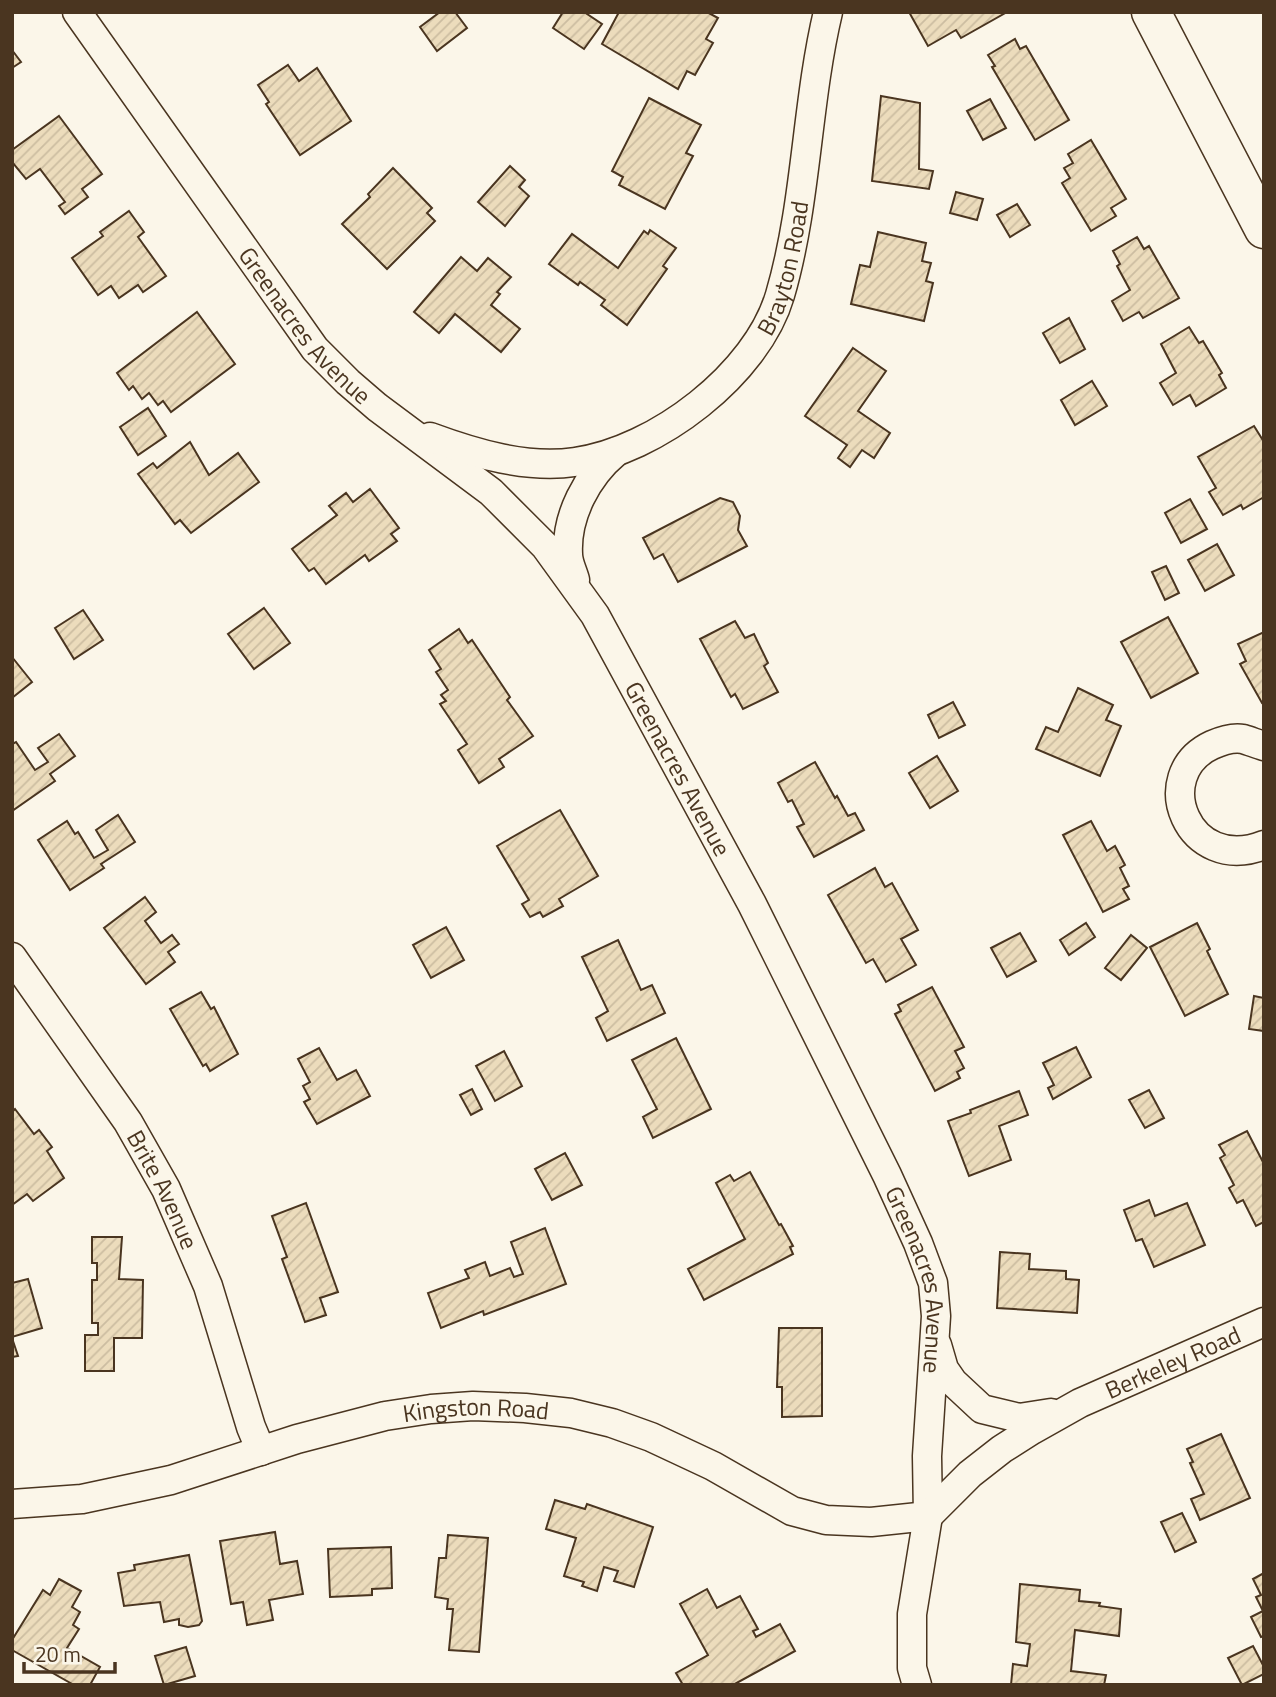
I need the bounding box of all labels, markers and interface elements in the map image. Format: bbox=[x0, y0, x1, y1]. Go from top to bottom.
street label: Brayton Road bbox=[747, 198, 817, 342]
street label: Greenacres Avenue bbox=[230, 239, 379, 413]
street label: Greenacres Avenue bbox=[616, 675, 741, 862]
street label: Brite Avenue bbox=[118, 1123, 208, 1255]
street label: Greenacres Avenue bbox=[876, 1180, 954, 1375]
street label: Berkeley Road bbox=[1099, 1317, 1246, 1408]
street label: Kingston Road bbox=[400, 1388, 551, 1431]
scale bar bbox=[24, 1630, 116, 1674]
text: 20 m bbox=[35, 1638, 81, 1670]

